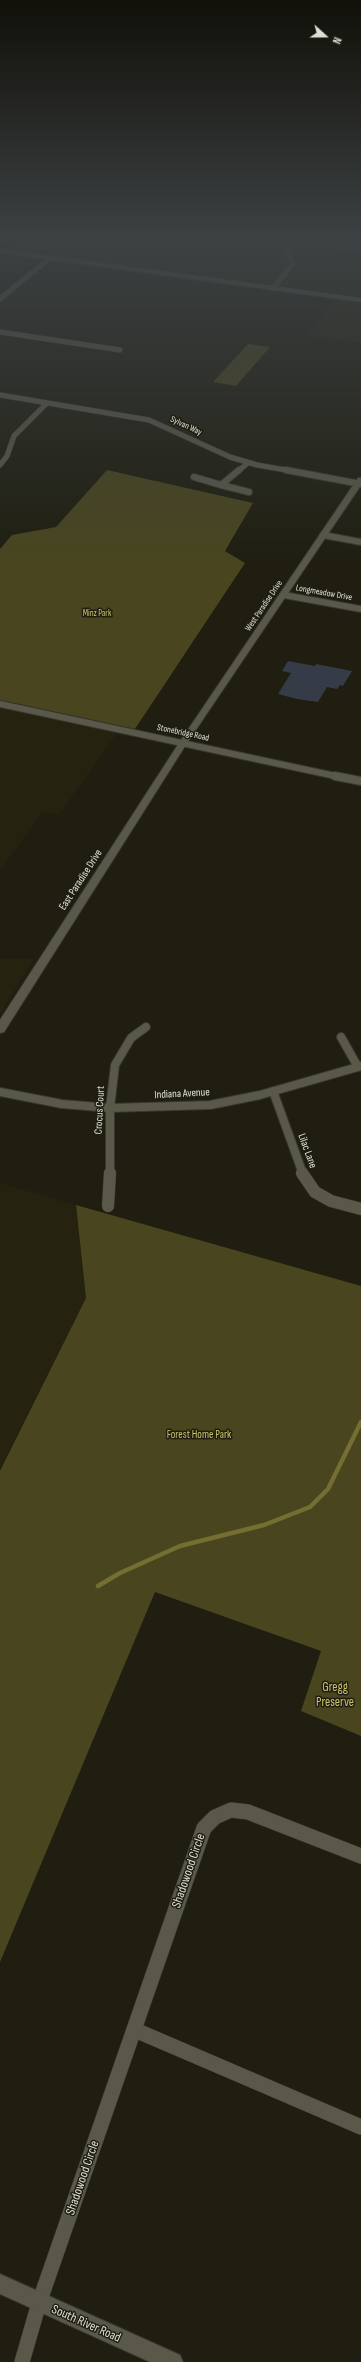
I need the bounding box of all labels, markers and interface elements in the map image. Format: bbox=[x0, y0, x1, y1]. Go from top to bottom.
north arrow bbox=[305, 16, 345, 56]
text: N bbox=[330, 35, 344, 46]
street label: Sylvan Way bbox=[169, 414, 203, 438]
street label: West Paradise Drive bbox=[243, 578, 285, 634]
street label: Longmeadow Drive bbox=[295, 583, 353, 603]
park label: Minz Park bbox=[83, 609, 111, 619]
street label: Stonebridge Road bbox=[156, 722, 210, 744]
street label: East Paradise Drive bbox=[57, 847, 105, 913]
street label: Crocus Court bbox=[92, 1085, 108, 1135]
street label: Indiana Avenue bbox=[154, 1086, 210, 1102]
street label: Lilac Lane bbox=[295, 1132, 319, 1170]
park label: Forest Home Park bbox=[167, 1428, 231, 1442]
park label: Gregg Preserve bbox=[316, 1680, 354, 1711]
street label: Shadowood Circle bbox=[169, 1832, 209, 1910]
street label: Shadowood Circle bbox=[63, 2139, 103, 2217]
street label: South River Road bbox=[49, 2302, 123, 2346]

